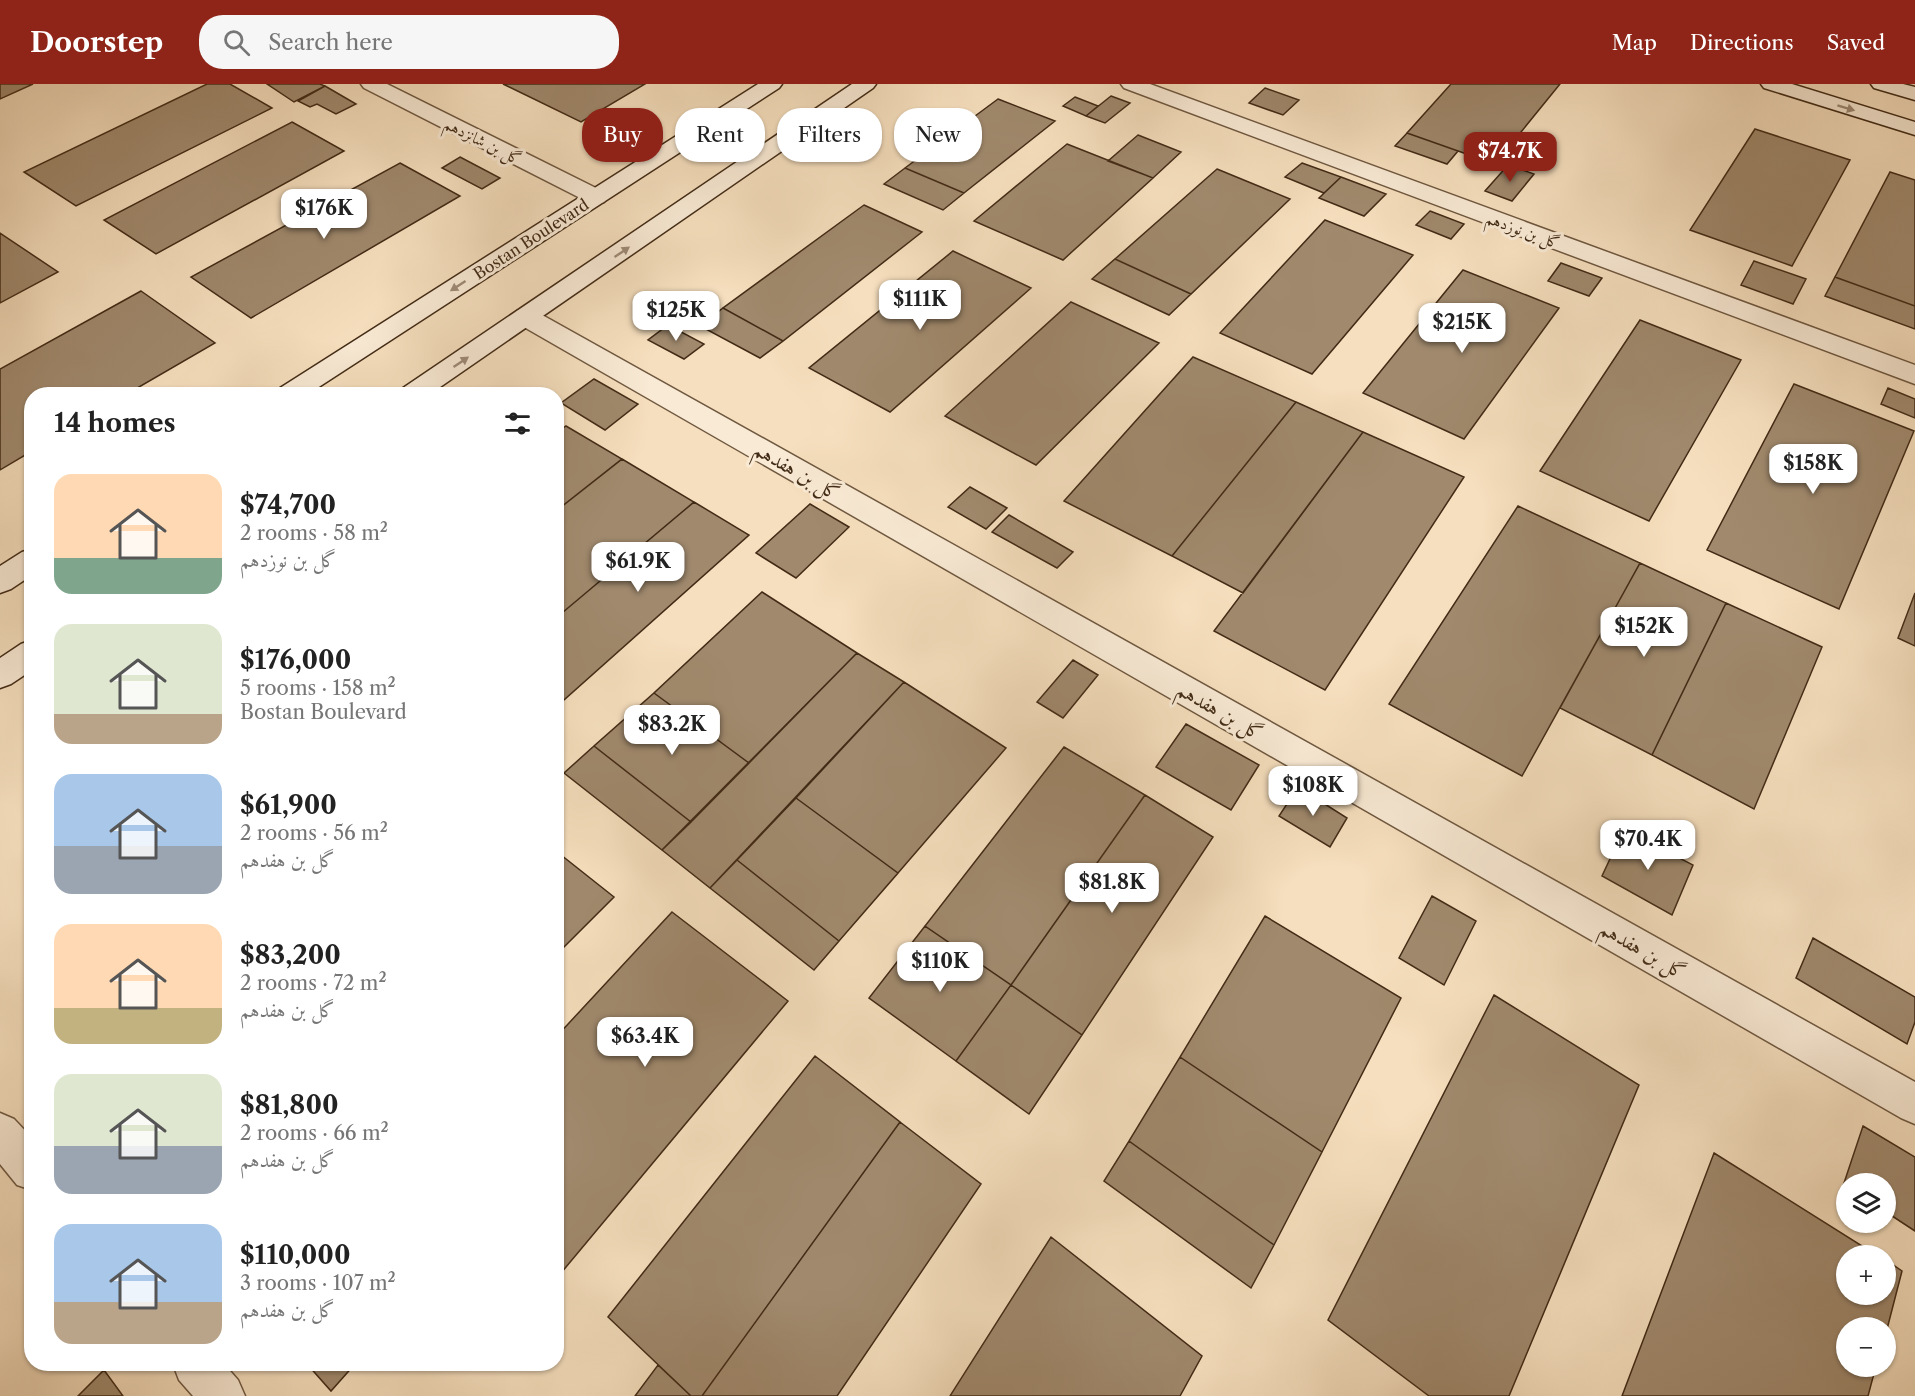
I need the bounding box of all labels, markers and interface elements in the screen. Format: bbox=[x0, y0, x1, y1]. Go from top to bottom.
search box bbox=[199, 15, 619, 69]
text: Doorstep bbox=[30, 25, 163, 59]
icon: search bbox=[220, 26, 253, 59]
text: Search here bbox=[268, 29, 393, 56]
text: Map bbox=[1612, 30, 1657, 55]
text: Directions bbox=[1690, 30, 1794, 55]
text: Saved bbox=[1827, 30, 1885, 55]
one-way arrow bbox=[1838, 103, 1856, 113]
chip: Buy bbox=[582, 108, 663, 162]
chip: Rent bbox=[675, 108, 765, 162]
chip: Filters bbox=[777, 108, 882, 162]
chip: New bbox=[894, 108, 982, 162]
street label: گل بن شانزدهم bbox=[438, 113, 525, 174]
pin: $74.7K bbox=[1461, 132, 1559, 183]
text: $74.7K bbox=[1478, 139, 1542, 163]
pin: $176K bbox=[282, 189, 366, 240]
street label: Bostan Boulevard bbox=[470, 194, 593, 284]
text: $176K bbox=[295, 196, 353, 220]
street label: گل بن نوزدهم bbox=[1481, 207, 1563, 258]
one-way arrow bbox=[613, 246, 629, 258]
pin: $111K bbox=[878, 280, 962, 331]
one-way arrow bbox=[450, 281, 466, 292]
text: $111K bbox=[893, 287, 947, 311]
pin: $125K bbox=[634, 291, 718, 342]
text: $125K bbox=[647, 298, 706, 322]
pin: $215K bbox=[1420, 303, 1504, 354]
text: $215K bbox=[1433, 310, 1492, 334]
one-way arrow bbox=[452, 356, 469, 367]
text: 14 homes bbox=[54, 407, 176, 439]
icon: filters bbox=[501, 407, 534, 440]
street label: گل بن هفدهم bbox=[746, 437, 844, 511]
pin: $158K bbox=[1771, 444, 1855, 495]
text: $158K bbox=[1783, 451, 1843, 475]
text: $74,700 bbox=[240, 489, 336, 521]
icon: home bbox=[102, 498, 174, 570]
text: 2 rooms · 58 m² bbox=[240, 521, 388, 545]
pin: $61.9K bbox=[589, 542, 687, 593]
text: گل بن نوزدهم bbox=[240, 548, 337, 572]
text: $61.9K bbox=[605, 549, 671, 573]
pin: $152K bbox=[1602, 607, 1686, 658]
text: $152K bbox=[1615, 614, 1674, 638]
text: $176,000 bbox=[240, 644, 351, 676]
icon: home bbox=[102, 648, 174, 720]
text: 5 rooms · 158 m² bbox=[240, 676, 396, 700]
street label: گل بن هفدهم bbox=[1169, 677, 1267, 751]
text: Bostan Boulevard bbox=[240, 700, 407, 724]
pin: $83.2K bbox=[623, 705, 721, 756]
text: $83.2K bbox=[638, 712, 706, 736]
pin: $108K bbox=[1271, 766, 1355, 817]
text: $108K bbox=[1282, 773, 1344, 797]
text: $61,900 bbox=[240, 789, 337, 821]
icon: home bbox=[102, 798, 174, 870]
pin: $70.4K bbox=[1599, 820, 1697, 871]
text: 2 rooms · 56 m² bbox=[240, 821, 388, 845]
text: $70.4K bbox=[1614, 827, 1682, 851]
text: گل بن هفدهم bbox=[240, 848, 335, 872]
pin: $81.8K bbox=[1063, 863, 1161, 914]
text: $81.8K bbox=[1079, 870, 1145, 894]
street label: گل بن هفدهم bbox=[1592, 916, 1690, 990]
text: $83,200 bbox=[240, 939, 341, 971]
pin: $110K bbox=[898, 942, 982, 993]
icon: home bbox=[102, 948, 174, 1020]
text: $110K bbox=[911, 949, 969, 973]
text: 2 rooms · 72 m² bbox=[240, 971, 387, 995]
text: گل بن هفدهم bbox=[240, 998, 335, 1022]
pin: $63.4K bbox=[596, 1017, 694, 1068]
text: $63.4K bbox=[611, 1024, 679, 1048]
text: $81,800 bbox=[240, 1089, 339, 1121]
icon: home bbox=[102, 1098, 174, 1170]
text: 2 rooms · 66 m² bbox=[240, 1121, 389, 1145]
text: گل بن هفدهم bbox=[240, 1148, 335, 1172]
map controls bbox=[1836, 1173, 1896, 1377]
button: layers bbox=[1836, 1173, 1896, 1233]
text: $110,000 bbox=[240, 1239, 350, 1271]
button: + bbox=[1836, 1245, 1896, 1305]
icon: home bbox=[102, 1248, 174, 1320]
text: 3 rooms · 107 m² bbox=[240, 1271, 396, 1295]
text: گل بن هفدهم bbox=[240, 1298, 335, 1322]
button: − bbox=[1836, 1317, 1896, 1377]

